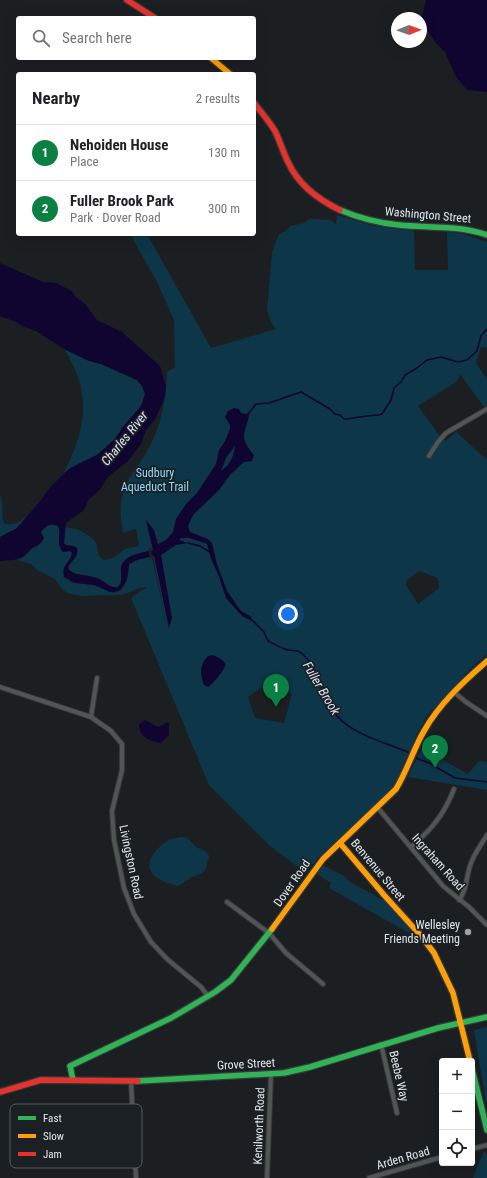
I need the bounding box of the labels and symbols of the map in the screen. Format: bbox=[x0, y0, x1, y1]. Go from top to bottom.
north arrow bbox=[391, 12, 427, 48]
street label: Washington Street bbox=[384, 204, 472, 226]
water label: Charles River bbox=[98, 407, 151, 468]
park label: Sudbury Aqueduct Trail bbox=[121, 466, 189, 494]
your location bbox=[278, 604, 298, 624]
water label: Fuller Brook bbox=[300, 659, 343, 718]
pin: 1 bbox=[263, 674, 289, 707]
pin: 2 bbox=[422, 735, 448, 768]
street label: Livingston Road bbox=[116, 824, 146, 901]
street label: Ingraham Road bbox=[409, 831, 467, 893]
street label: Benvenue Street bbox=[348, 836, 408, 904]
street label: Dover Road bbox=[271, 857, 313, 909]
place label: Wellesley Friends Meeting bbox=[384, 918, 460, 946]
marker: Wellesley Friends Meeting bbox=[463, 927, 473, 937]
street label: Beebe Way bbox=[386, 1049, 412, 1103]
street label: Grove Street bbox=[217, 1055, 276, 1073]
street label: Kenilworth Road bbox=[251, 1087, 267, 1165]
legend bbox=[10, 1104, 142, 1168]
text: Fast bbox=[43, 1112, 62, 1125]
text: Slow bbox=[43, 1130, 64, 1143]
street label: Arden Road bbox=[375, 1144, 431, 1172]
text: Jam bbox=[43, 1148, 62, 1161]

